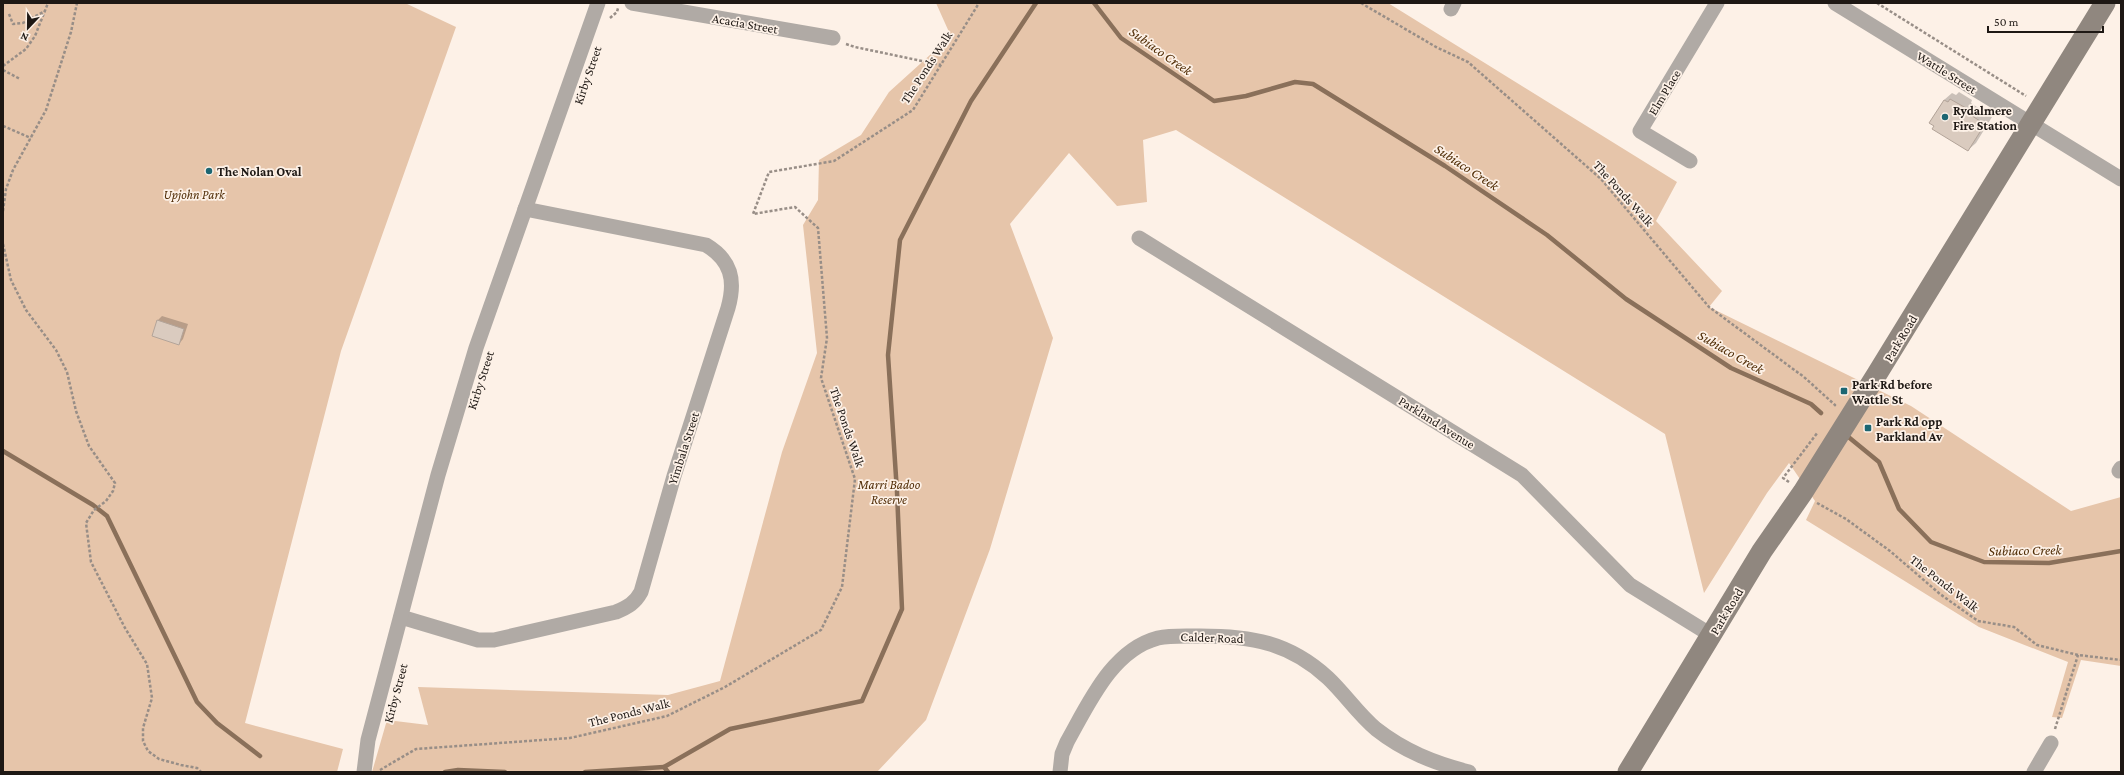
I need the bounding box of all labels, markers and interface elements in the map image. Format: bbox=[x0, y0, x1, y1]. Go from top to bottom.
north arrow bbox=[8, 8, 48, 48]
scale bar bbox=[1988, 8, 2103, 34]
street label: Acacia Street bbox=[711, 10, 780, 37]
text: 50 m bbox=[1994, 15, 2019, 29]
water label: Subiaco Creek bbox=[1126, 23, 1196, 79]
street label: The Ponds Walk bbox=[897, 28, 956, 106]
text: N bbox=[18, 30, 30, 44]
street label: Kirby Street bbox=[570, 43, 605, 106]
street label: Wattle Street bbox=[1914, 48, 1980, 97]
street label: Elm Place bbox=[1645, 67, 1684, 118]
place label: Rydalmere Fire Station bbox=[1953, 103, 2018, 133]
marker: Rydalmere Fire Station bbox=[1940, 112, 1950, 122]
water label: Subiaco Creek bbox=[1432, 140, 1503, 194]
street label: The Ponds Walk bbox=[1590, 157, 1658, 230]
place label: The Nolan Oval bbox=[217, 164, 302, 179]
marker: The Nolan Oval bbox=[204, 166, 214, 176]
park label: Upjohn Park bbox=[163, 187, 226, 203]
street label: Park Road bbox=[1881, 312, 1920, 364]
water label: Subiaco Creek bbox=[1695, 327, 1767, 378]
street label: Kirby Street bbox=[464, 348, 497, 411]
place label: Park Rd before Wattle St bbox=[1851, 377, 1932, 407]
street label: The Ponds Walk bbox=[827, 385, 868, 470]
marker: Park Rd before Wattle St bbox=[1839, 386, 1849, 396]
street label: Parkland Avenue bbox=[1396, 393, 1478, 452]
street label: Yimbala Street bbox=[665, 409, 702, 486]
place label: Park Rd opp Parkland Av bbox=[1876, 414, 1943, 444]
marker: Park Rd opp Parkland Av bbox=[1863, 423, 1873, 433]
park label: Marri Badoo Reserve bbox=[857, 477, 921, 507]
water label: Subiaco Creek bbox=[1988, 541, 2063, 559]
street label: The Ponds Walk bbox=[1907, 552, 1983, 615]
street label: Park Road bbox=[1707, 585, 1746, 637]
street label: Calder Road bbox=[1180, 629, 1244, 646]
street label: Kirby Street bbox=[380, 661, 411, 725]
street label: The Ponds Walk bbox=[587, 695, 672, 730]

